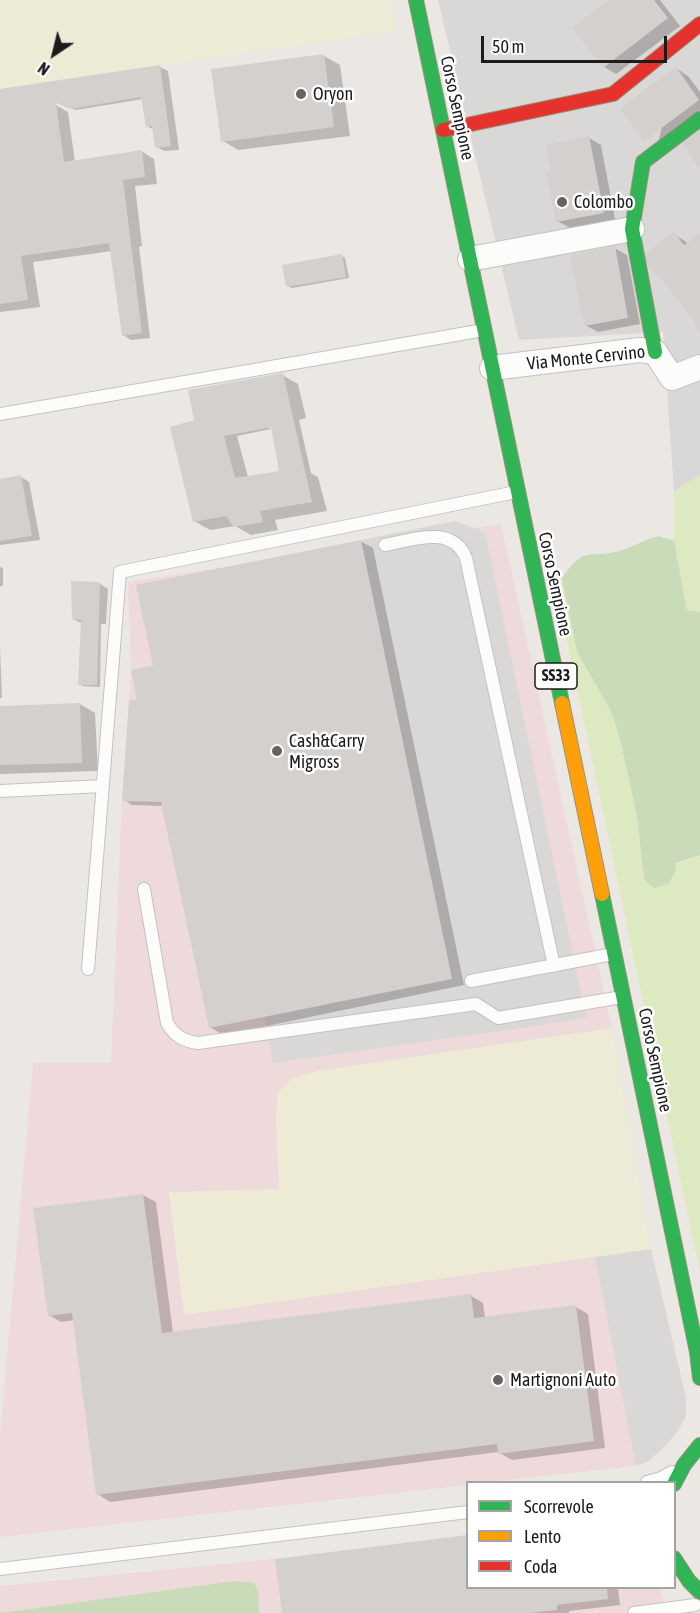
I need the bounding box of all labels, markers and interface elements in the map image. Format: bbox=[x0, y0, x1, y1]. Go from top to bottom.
north arrow bbox=[24, 24, 84, 84]
scale bar bbox=[484, 24, 670, 62]
text: 50 m bbox=[492, 36, 524, 57]
street label: Corso Sempione bbox=[435, 54, 479, 162]
text: N bbox=[35, 59, 53, 79]
place label: Oryon bbox=[313, 83, 353, 105]
marker: Oryon bbox=[294, 87, 308, 101]
place label: Colombo bbox=[574, 191, 634, 213]
marker: Colombo bbox=[555, 195, 569, 209]
street label: Via Monte Cervino bbox=[526, 341, 646, 375]
street label: Corso Sempione bbox=[533, 530, 577, 638]
road number: SS33 bbox=[535, 663, 577, 689]
place label: Cash&Carry Migross bbox=[289, 730, 364, 772]
marker: Cash&Carry Migross bbox=[270, 744, 284, 758]
street label: Corso Sempione bbox=[633, 1006, 677, 1114]
place label: Martignoni Auto bbox=[510, 1369, 616, 1391]
marker: Martignoni Auto bbox=[491, 1373, 505, 1387]
legend bbox=[466, 1481, 676, 1589]
text: Scorrevole bbox=[524, 1496, 594, 1517]
text: Lento bbox=[524, 1526, 561, 1547]
text: Coda bbox=[524, 1556, 557, 1577]

